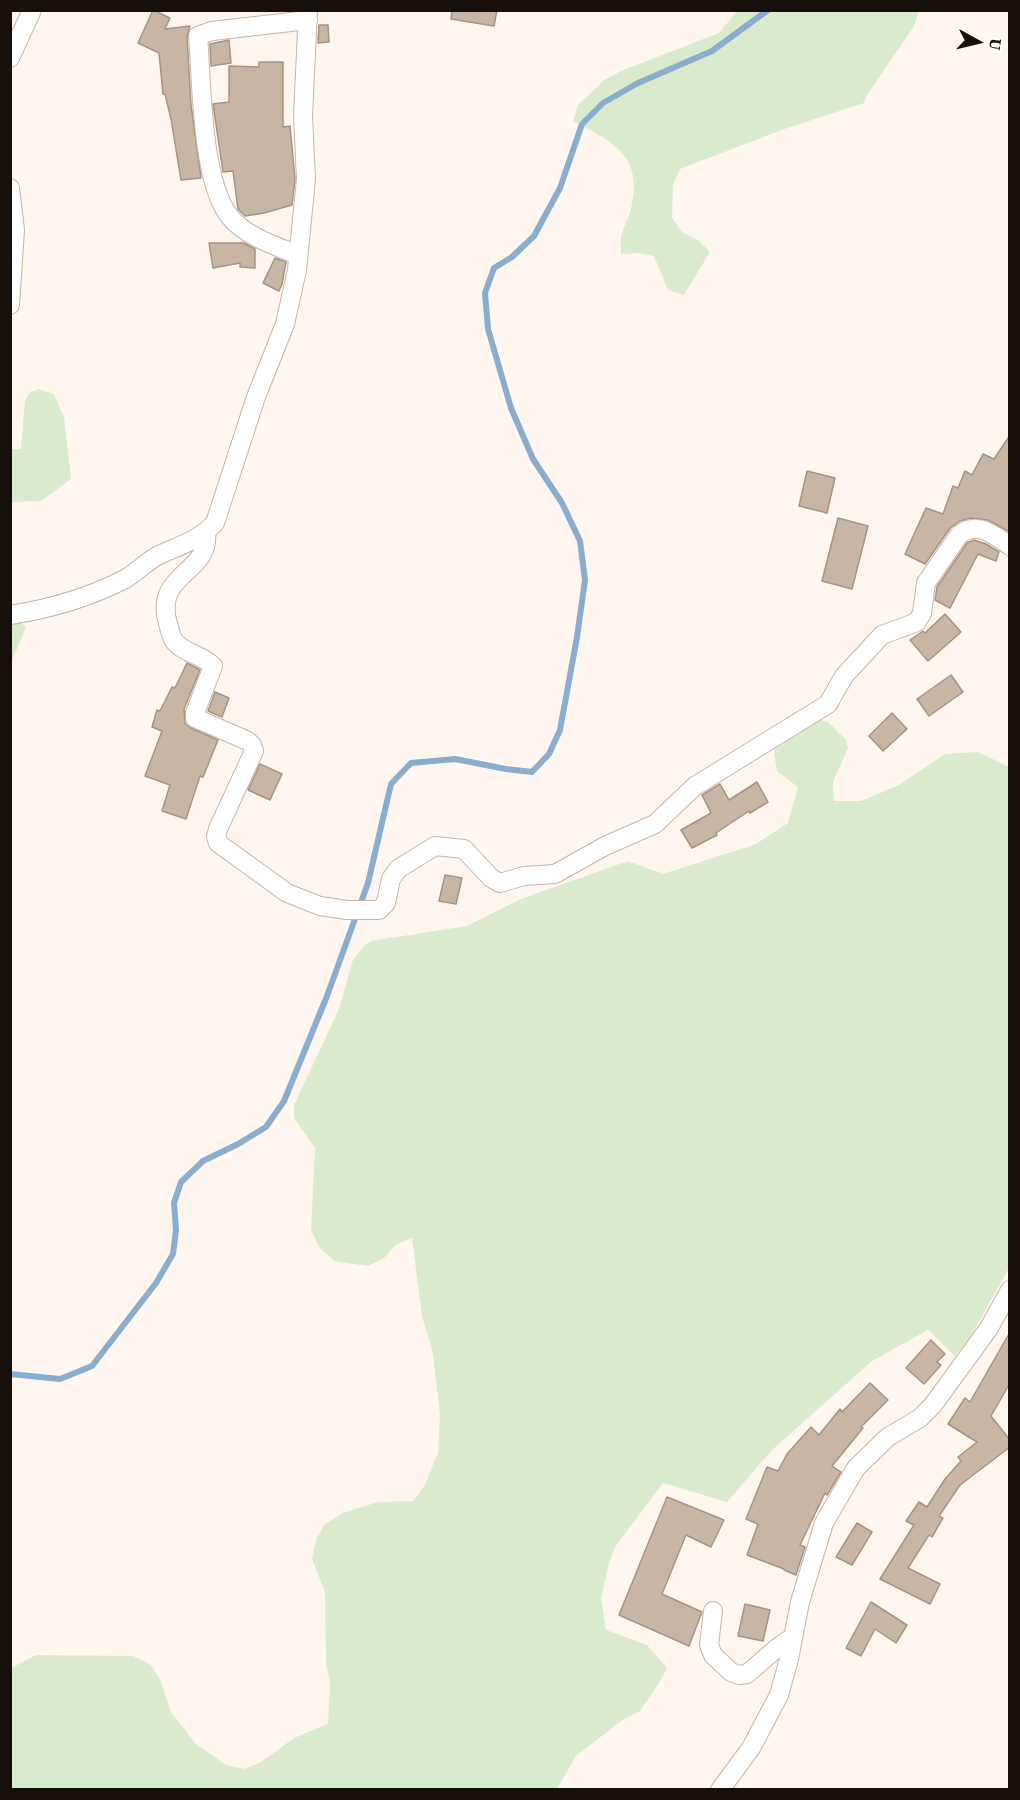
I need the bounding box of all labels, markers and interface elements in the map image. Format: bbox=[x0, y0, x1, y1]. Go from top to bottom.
north arrow bbox=[948, 12, 1008, 72]
text: U bbox=[984, 37, 1008, 52]

